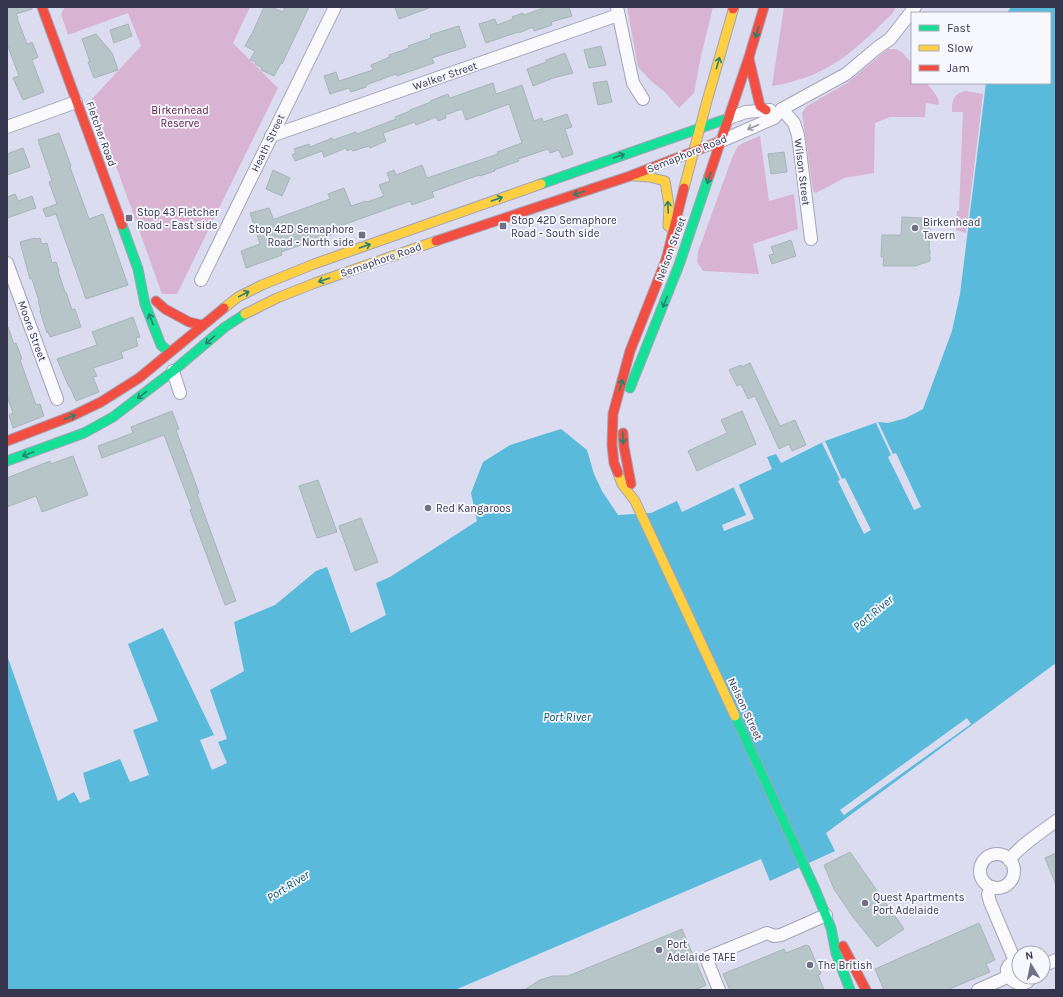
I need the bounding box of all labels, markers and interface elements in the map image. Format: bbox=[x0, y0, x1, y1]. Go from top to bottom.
legend bbox=[911, 12, 1051, 84]
text: Fast bbox=[947, 21, 971, 35]
one-way arrow bbox=[752, 26, 760, 38]
text: Slow bbox=[947, 41, 973, 55]
one-way arrow bbox=[715, 57, 722, 70]
street label: Walker Street bbox=[411, 59, 479, 93]
text: Jam bbox=[947, 61, 970, 75]
street label: Fletcher Road bbox=[83, 100, 119, 168]
park label: Birkenhead Reserve bbox=[151, 104, 209, 130]
street label: Heath Street bbox=[248, 112, 288, 174]
one-way arrow bbox=[747, 124, 759, 131]
street label: Semaphore Road bbox=[645, 132, 729, 176]
street label: Wilson Street bbox=[791, 138, 813, 206]
one-way arrow bbox=[613, 152, 625, 160]
one-way arrow bbox=[704, 171, 712, 183]
one-way arrow bbox=[573, 190, 586, 197]
one-way arrow bbox=[490, 195, 502, 203]
one-way arrow bbox=[664, 201, 672, 214]
place label: Stop 43 Fletcher Road - East side bbox=[137, 206, 219, 232]
marker: Stop 43 Fletcher Road - East side bbox=[124, 213, 134, 223]
place label: Stop 42D Semaphore Road - South side bbox=[511, 214, 617, 240]
street label: Nelson Street bbox=[653, 215, 689, 283]
place label: Birkenhead Tavern bbox=[923, 216, 980, 242]
marker: Stop 42D Semaphore Road - South side bbox=[498, 221, 508, 231]
place label: Stop 42D Semaphore Road - North side bbox=[248, 223, 354, 249]
marker: Birkenhead Tavern bbox=[910, 223, 920, 233]
marker: Stop 42D Semaphore Road - North side bbox=[357, 230, 367, 240]
street label: Semaphore Road bbox=[339, 240, 423, 280]
one-way arrow bbox=[358, 242, 371, 249]
one-way arrow bbox=[317, 277, 330, 284]
one-way arrow bbox=[238, 290, 250, 297]
one-way arrow bbox=[660, 295, 668, 307]
street label: Moore Street bbox=[15, 299, 49, 363]
one-way arrow bbox=[146, 313, 154, 325]
one-way arrow bbox=[204, 336, 215, 345]
one-way arrow bbox=[618, 378, 625, 391]
one-way arrow bbox=[137, 391, 148, 399]
one-way arrow bbox=[63, 413, 75, 421]
one-way arrow bbox=[619, 431, 627, 444]
one-way arrow bbox=[21, 451, 34, 458]
place label: Red Kangaroos bbox=[436, 502, 511, 515]
marker: Red Kangaroos bbox=[423, 503, 433, 513]
water label: Port River bbox=[850, 592, 896, 634]
street label: Nelson Street bbox=[725, 676, 765, 742]
water label: Port River bbox=[543, 710, 592, 724]
water label: Port River bbox=[264, 867, 313, 905]
place label: Quest Apartments Port Adelaide bbox=[873, 891, 965, 917]
marker: Quest Apartments Port Adelaide bbox=[860, 898, 870, 908]
place label: Port Adelaide TAFE bbox=[667, 938, 736, 964]
marker: Port Adelaide TAFE bbox=[654, 945, 664, 955]
north arrow bbox=[1011, 945, 1051, 985]
text: N bbox=[1024, 949, 1034, 963]
place label: The British bbox=[818, 959, 872, 972]
marker: The British bbox=[805, 960, 815, 970]

